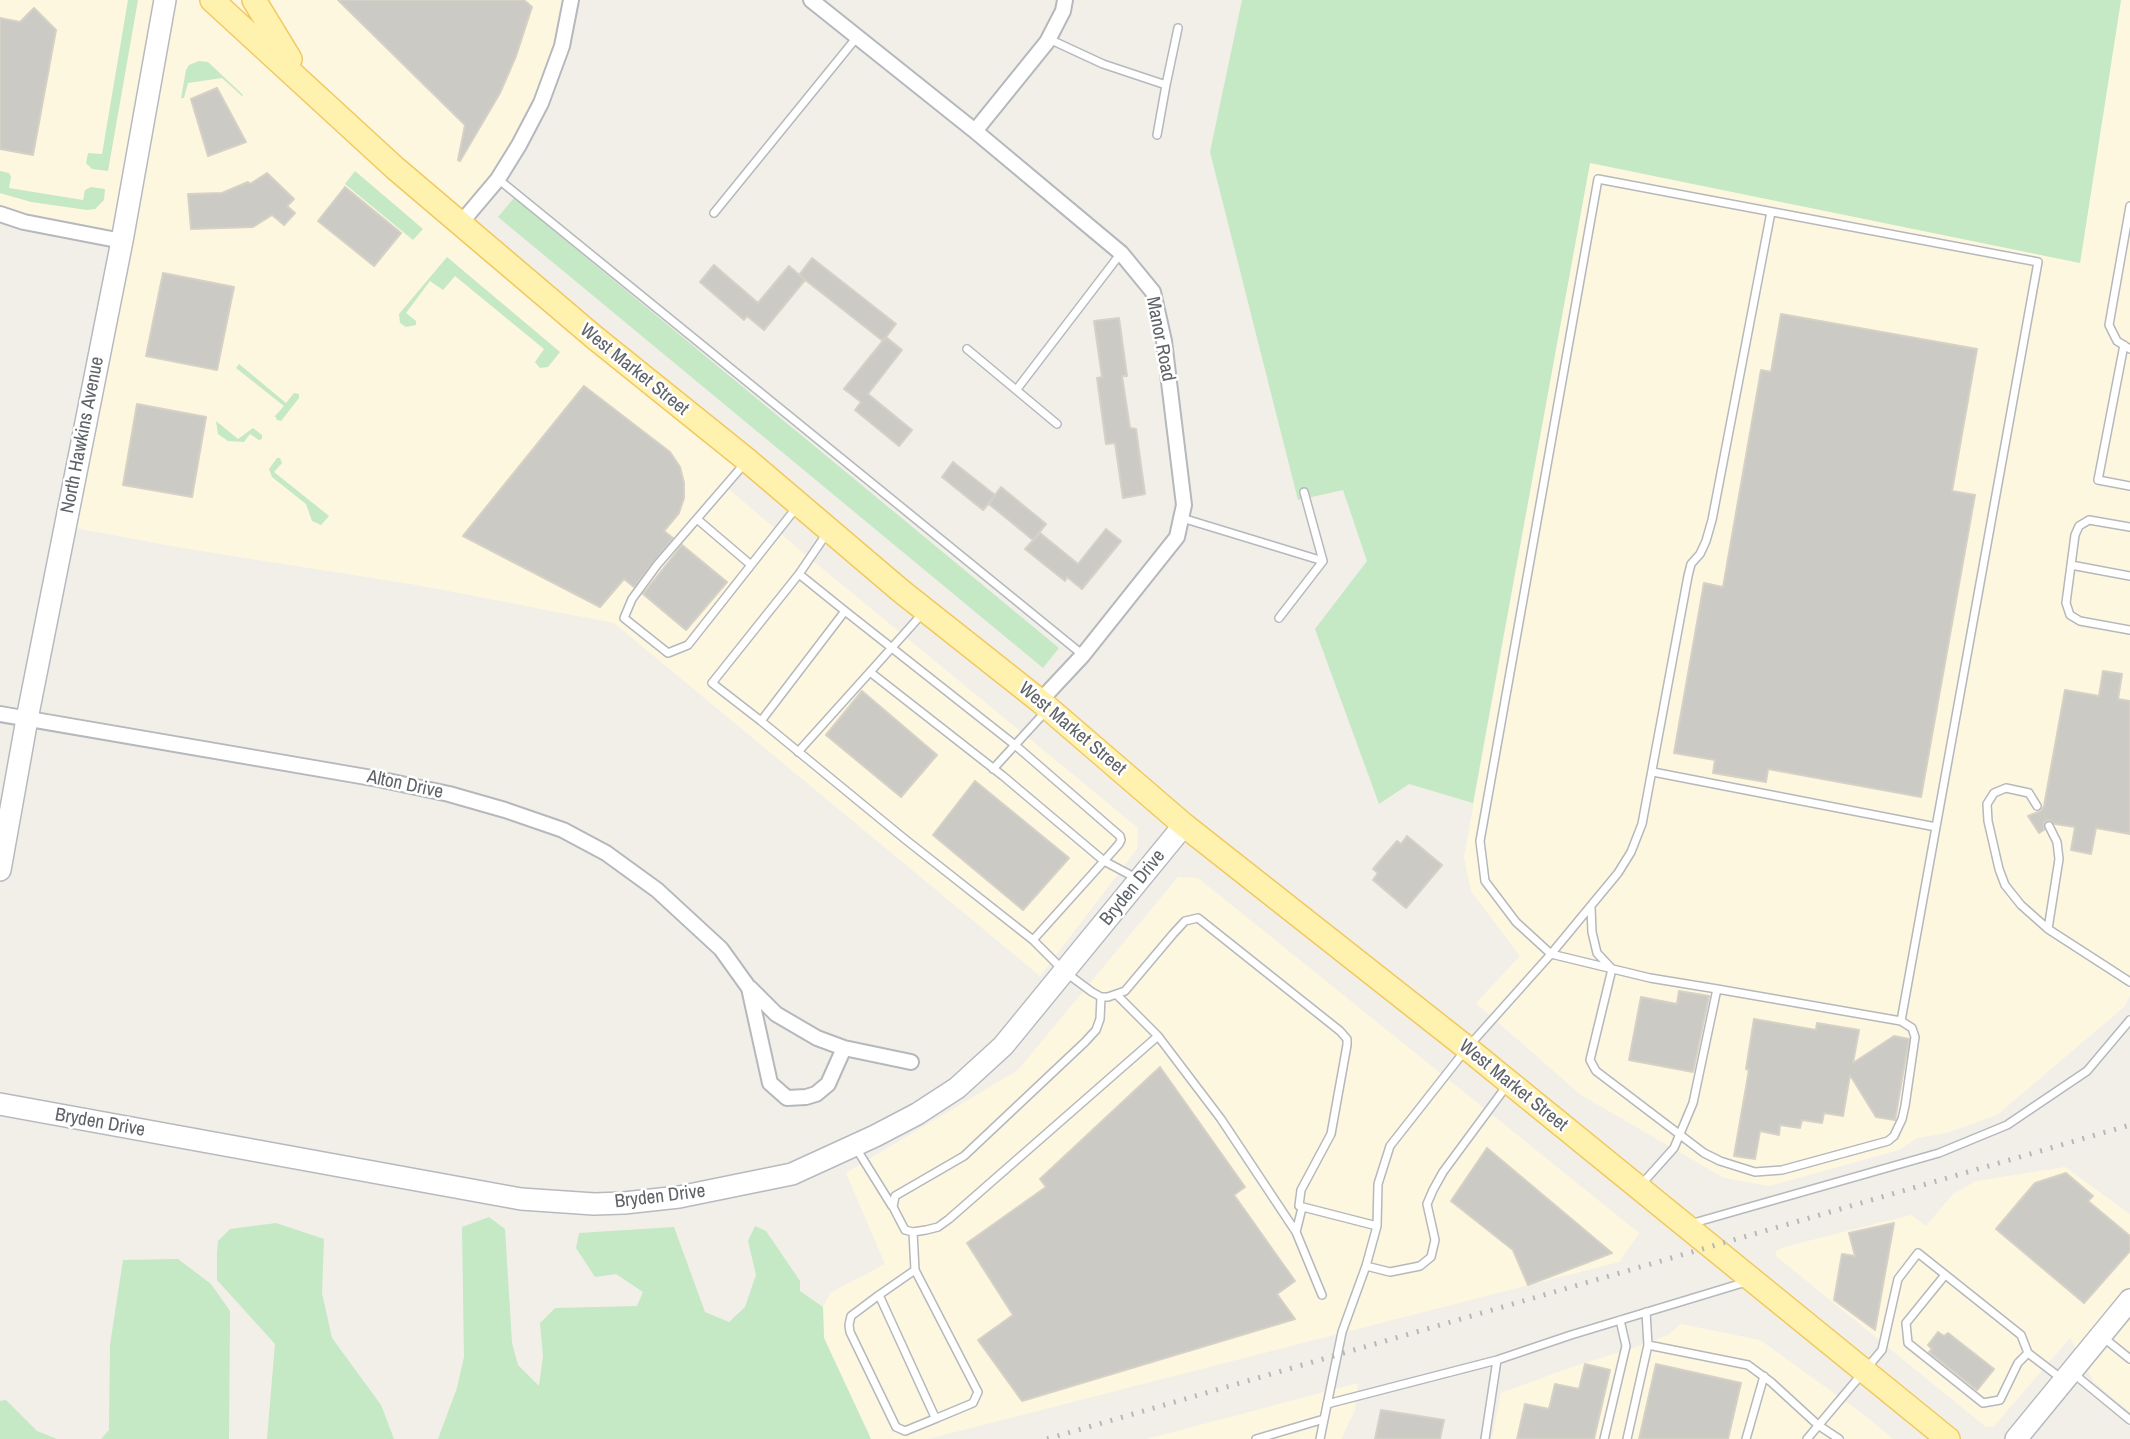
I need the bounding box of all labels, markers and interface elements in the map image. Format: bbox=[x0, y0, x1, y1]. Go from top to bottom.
street label: Manor Road bbox=[1141, 295, 1179, 383]
street label: West Market Street bbox=[575, 319, 693, 421]
street label: North Hawkins Avenue bbox=[57, 355, 109, 515]
street label: West Market Street bbox=[1014, 677, 1130, 781]
street label: Alton Drive bbox=[365, 766, 445, 804]
street label: Bryden Drive bbox=[1096, 845, 1170, 931]
street label: West Market Street bbox=[1454, 1035, 1572, 1137]
street label: Bryden Drive bbox=[53, 1104, 147, 1142]
street label: Bryden Drive bbox=[613, 1180, 707, 1214]

